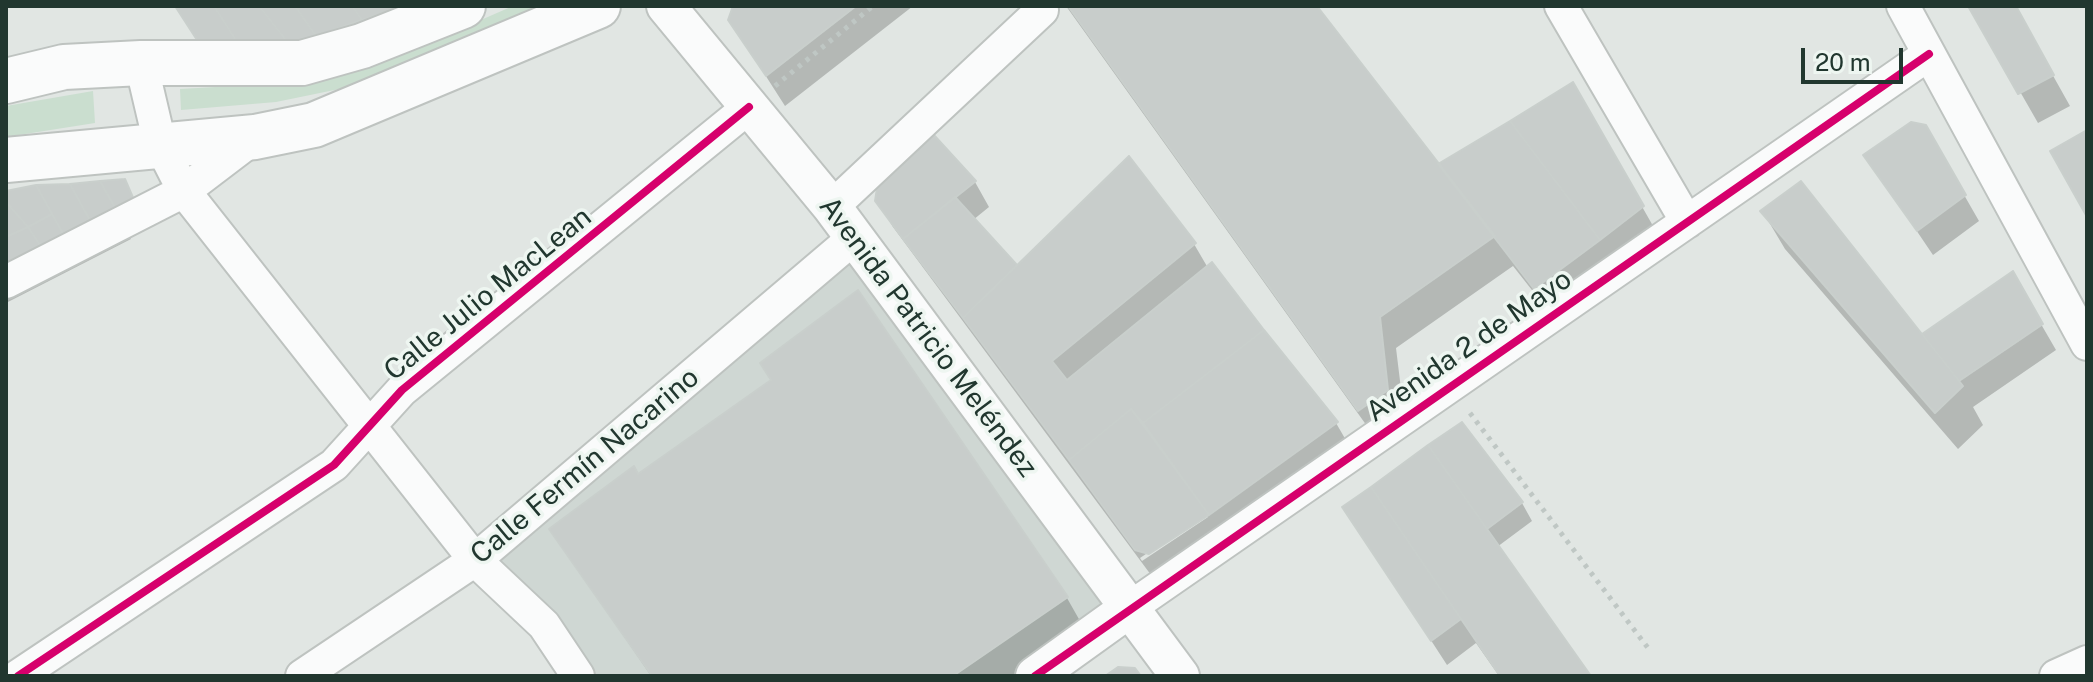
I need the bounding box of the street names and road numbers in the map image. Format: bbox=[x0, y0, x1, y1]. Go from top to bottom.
street label: Avenida Patricio Meléndez bbox=[812, 190, 1044, 484]
street label: Calle Julio MacLean bbox=[378, 200, 598, 388]
street label: Avenida 2 de Mayo bbox=[1360, 263, 1578, 429]
street label: Calle Fermín Nacarino bbox=[464, 361, 706, 571]

